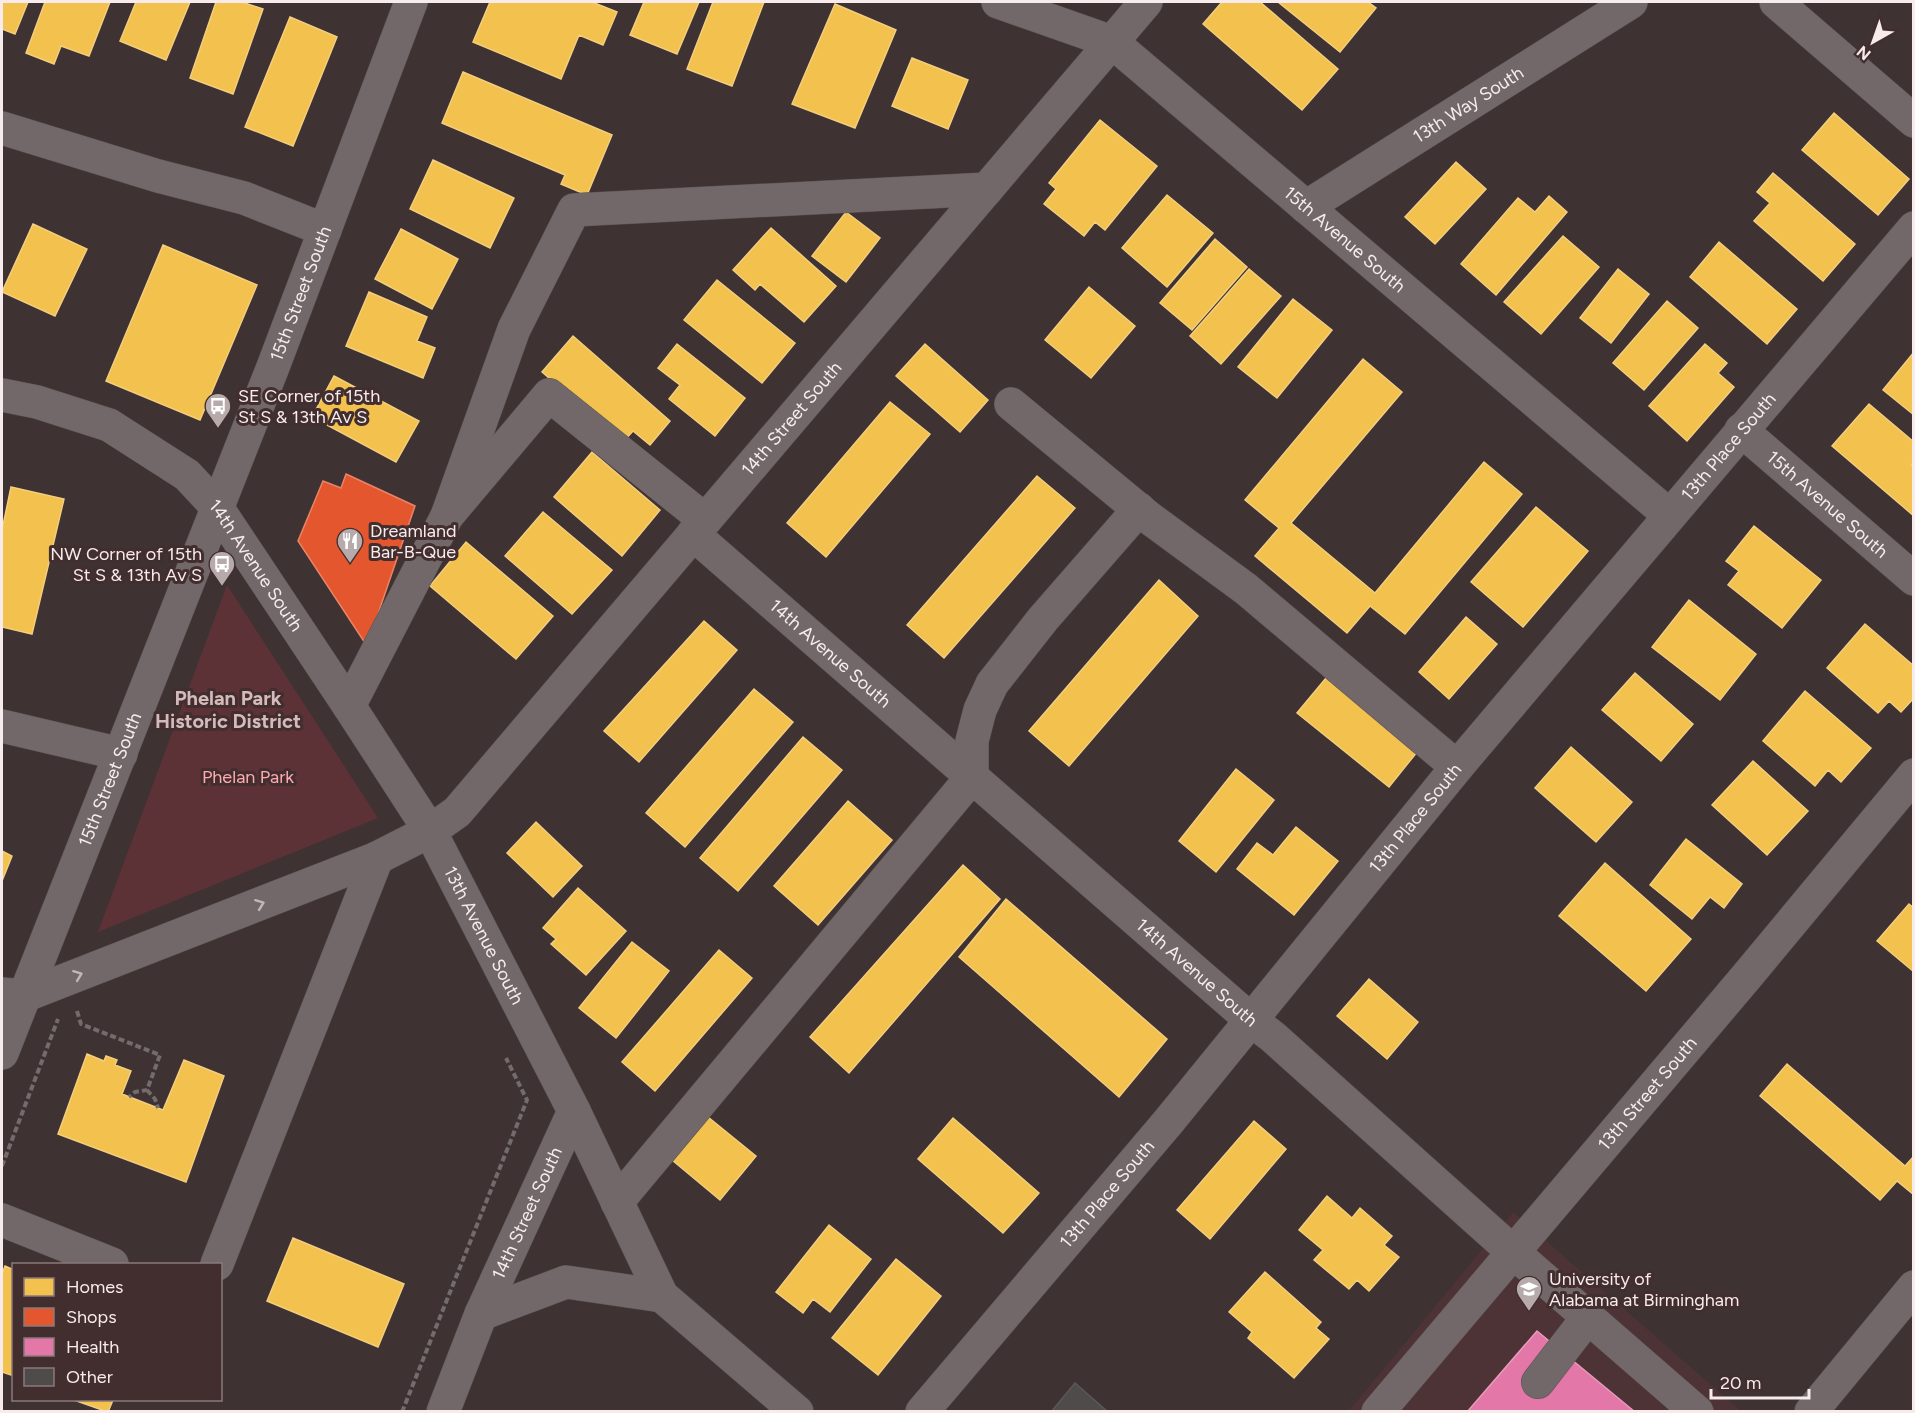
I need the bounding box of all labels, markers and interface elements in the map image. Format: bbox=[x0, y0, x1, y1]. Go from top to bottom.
north arrow bbox=[1843, 12, 1903, 72]
text: N bbox=[1853, 42, 1875, 64]
street label: 13th Way South bbox=[1409, 62, 1528, 148]
street label: 15th Avenue South bbox=[1279, 182, 1410, 297]
street label: 15th Street South bbox=[265, 223, 336, 364]
street label: 14th Street South bbox=[737, 357, 846, 480]
place label: SE Corner of 15th St S & 13th Av S bbox=[238, 385, 380, 428]
street label: 13th Place South bbox=[1677, 388, 1780, 505]
bus stop icon: SE Corner of 15th St S & 13th Av S bbox=[203, 391, 233, 429]
street label: 15th Avenue South bbox=[1762, 446, 1892, 563]
street label: 14th Avenue South bbox=[204, 495, 307, 636]
place label: Dreamland Bar-B-Que bbox=[370, 520, 457, 563]
restaurant icon: Dreamland Bar-B-Que bbox=[335, 526, 365, 564]
place label: NW Corner of 15th St S & 13th Av S bbox=[50, 543, 202, 586]
bus stop icon: NW Corner of 15th St S & 13th Av S bbox=[207, 549, 237, 587]
street label: 14th Avenue South bbox=[765, 595, 895, 712]
district label: Phelan Park Historic District bbox=[155, 686, 301, 733]
street label: 15th Street South bbox=[74, 709, 146, 850]
street label: 13th Place South bbox=[1364, 759, 1466, 877]
park label: Phelan Park bbox=[202, 766, 294, 788]
street label: 13th Avenue South bbox=[439, 863, 528, 1008]
one-way arrow bbox=[254, 899, 265, 911]
street label: 14th Avenue South bbox=[1132, 914, 1262, 1031]
one-way arrow bbox=[72, 970, 83, 982]
street label: 13th Street South bbox=[1593, 1032, 1702, 1155]
street label: 13th Place South bbox=[1055, 1136, 1159, 1252]
street label: 14th Street South bbox=[487, 1143, 567, 1283]
legend bbox=[12, 1263, 222, 1401]
place label: University of Alabama at Birmingham bbox=[1549, 1268, 1739, 1311]
school or university icon: University of Alabama at Birmingham bbox=[1514, 1274, 1544, 1312]
text: Homes bbox=[66, 1276, 124, 1298]
text: Shops bbox=[66, 1306, 117, 1328]
text: Health bbox=[66, 1336, 119, 1358]
scale bar bbox=[1711, 1362, 1808, 1400]
text: Other bbox=[66, 1366, 113, 1388]
text: 20 m bbox=[1720, 1372, 1761, 1394]

